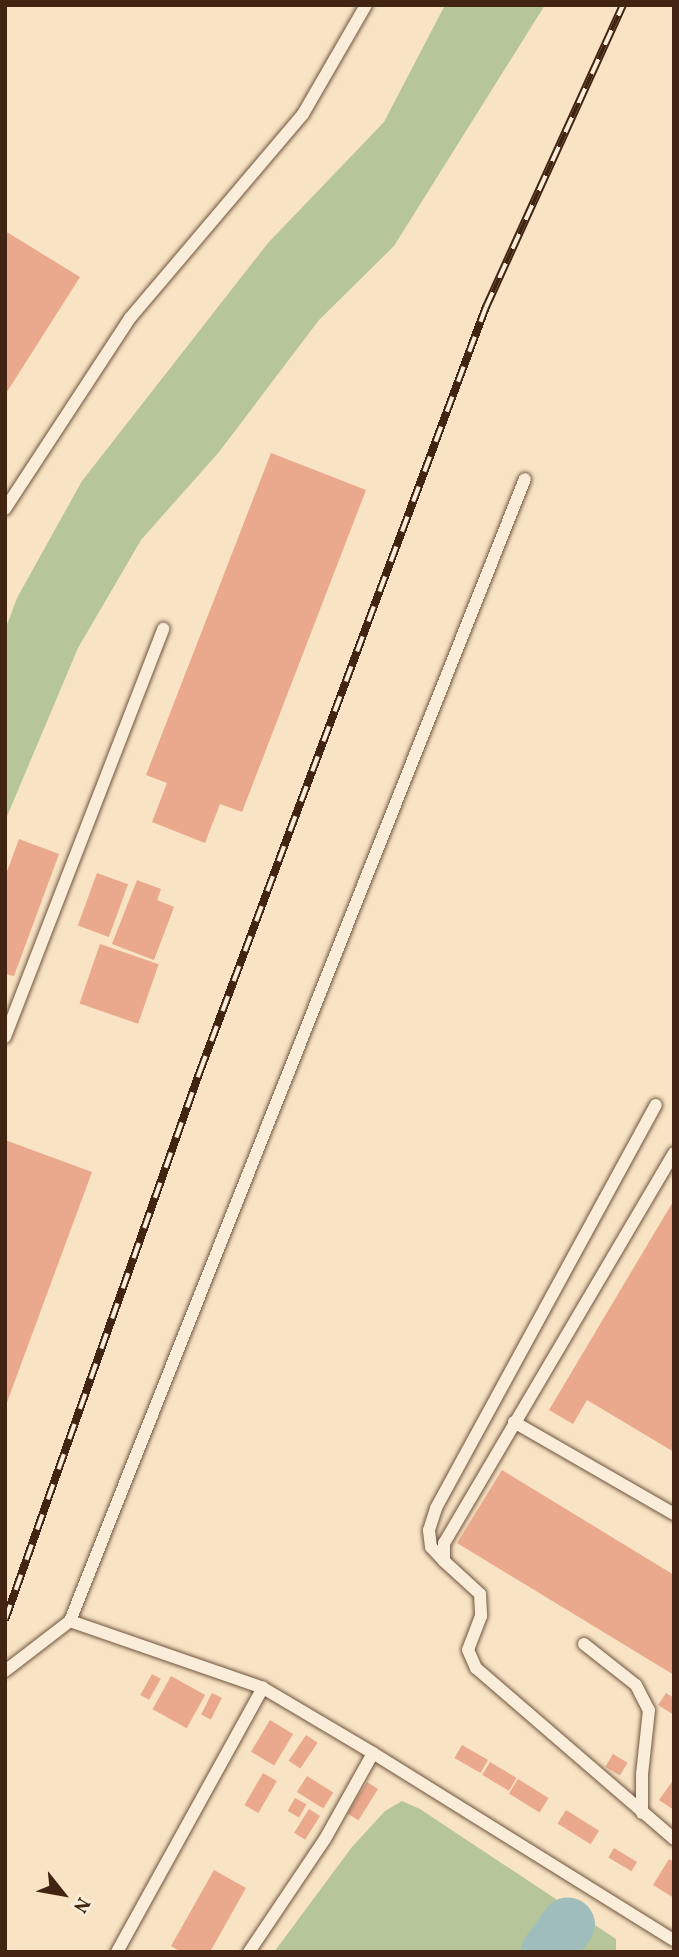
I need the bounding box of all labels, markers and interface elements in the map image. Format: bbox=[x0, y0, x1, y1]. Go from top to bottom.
north arrow bbox=[28, 1859, 98, 1929]
text: N bbox=[66, 1892, 96, 1917]

